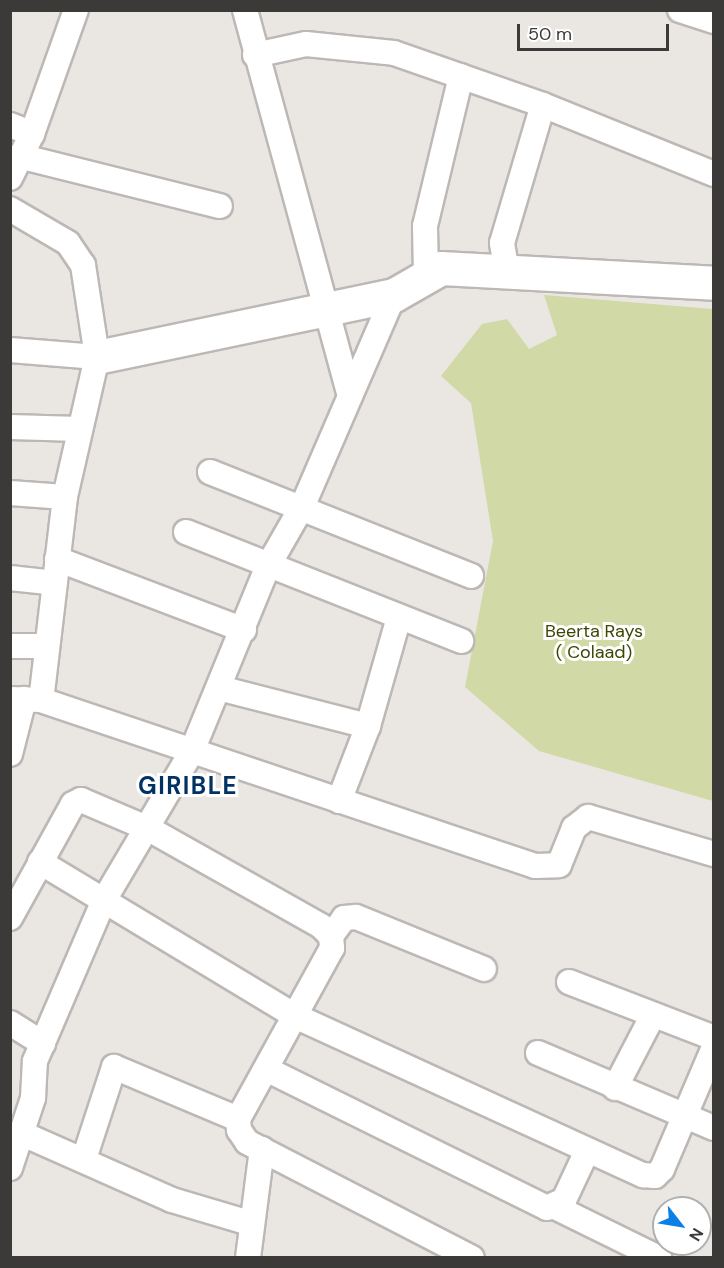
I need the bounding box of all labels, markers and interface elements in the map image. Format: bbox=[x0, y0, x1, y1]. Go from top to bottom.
scale bar bbox=[520, 12, 672, 50]
text: 50 m bbox=[528, 22, 572, 46]
park label: Beerta Rays ( Colaad) bbox=[545, 621, 643, 664]
district label: GIRIBLE bbox=[138, 772, 238, 800]
north arrow bbox=[652, 1196, 712, 1256]
text: N bbox=[684, 1224, 708, 1245]

